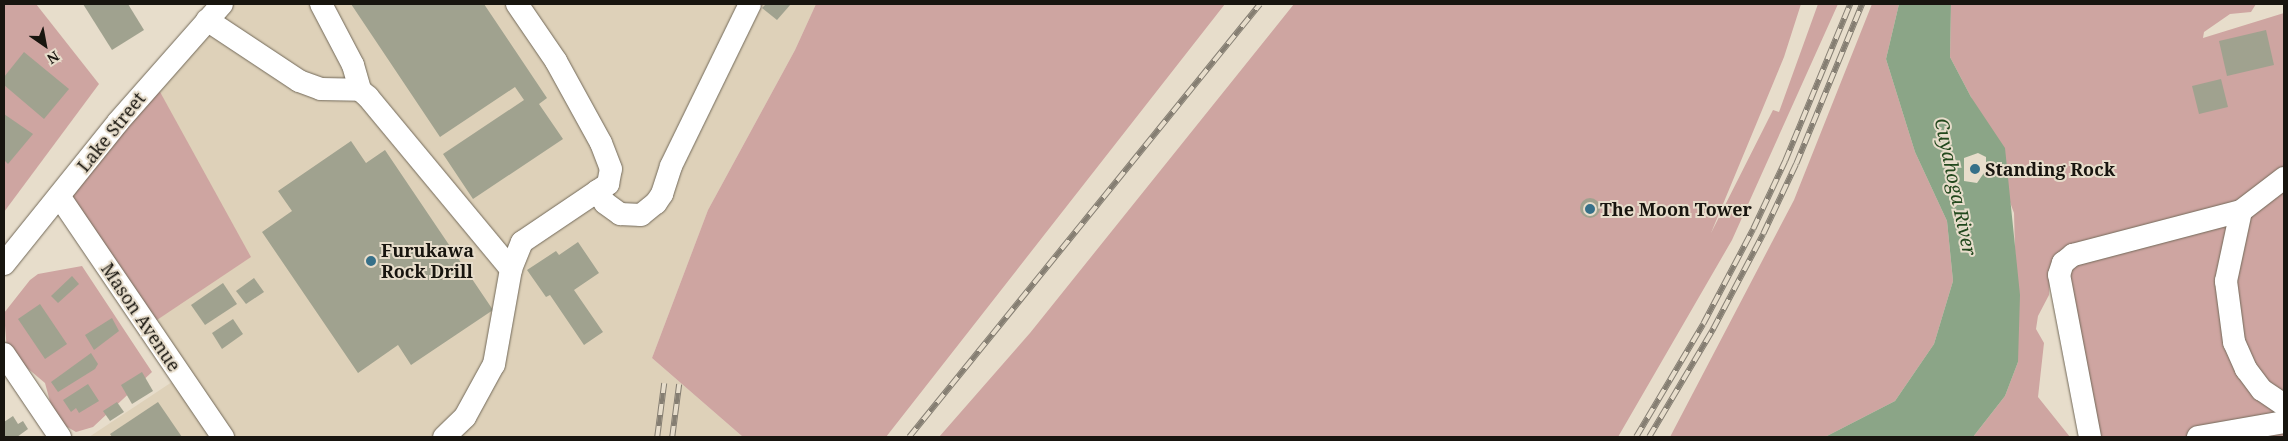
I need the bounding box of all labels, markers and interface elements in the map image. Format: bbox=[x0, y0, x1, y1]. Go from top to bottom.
north arrow bbox=[20, 20, 70, 70]
text: N bbox=[44, 47, 63, 69]
street label: Lake Street bbox=[72, 88, 150, 176]
water label: Cuyahoga River bbox=[1929, 116, 1981, 258]
place label: Standing Rock bbox=[1985, 158, 2115, 180]
marker: Standing Rock bbox=[1969, 163, 1981, 175]
place label: The Moon Tower bbox=[1600, 198, 1752, 220]
marker: The Moon Tower bbox=[1584, 203, 1596, 215]
place label: Furukawa Rock Drill bbox=[381, 240, 474, 282]
marker: Furukawa Rock Drill bbox=[365, 255, 377, 267]
street label: Mason Avenue bbox=[97, 259, 185, 375]

